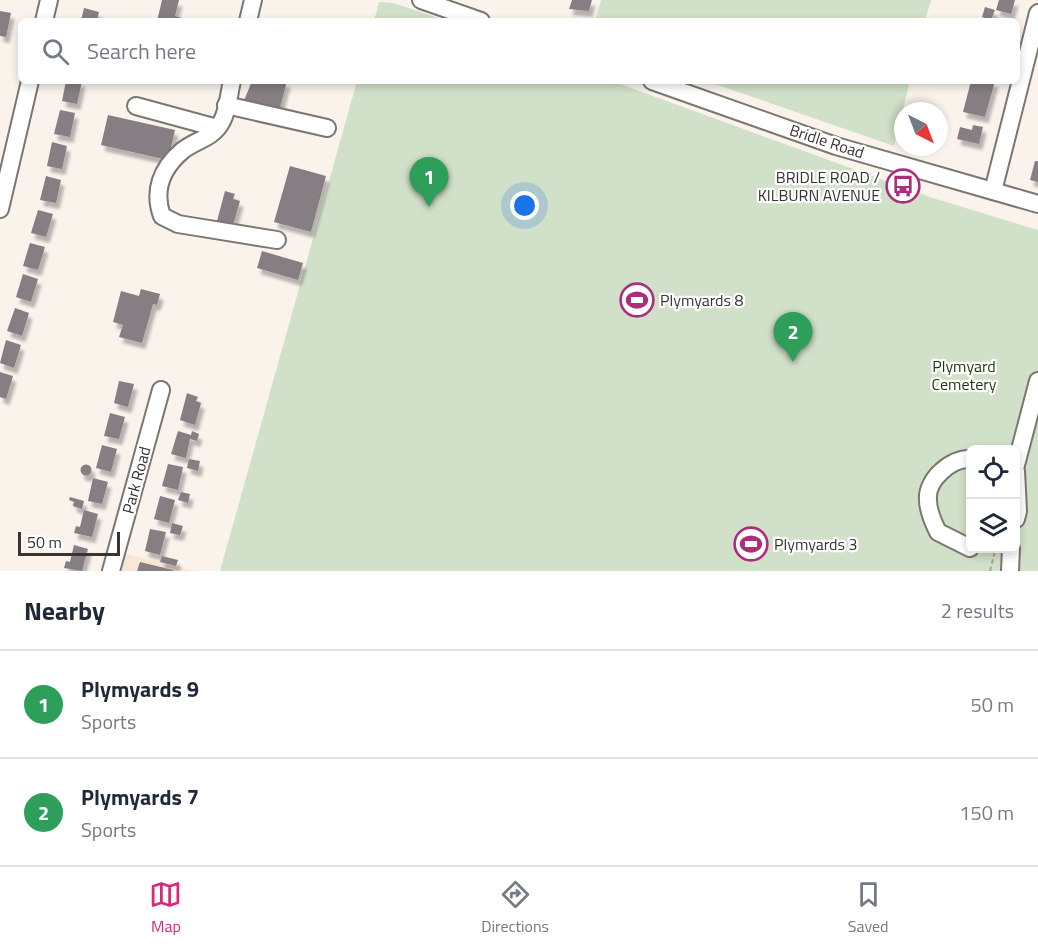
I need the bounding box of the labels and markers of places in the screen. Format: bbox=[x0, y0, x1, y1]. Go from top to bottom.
pin: 1 bbox=[410, 158, 448, 207]
place label: BRIDLE ROAD / KILBURN AVENUE bbox=[758, 165, 880, 207]
bus stop icon: BRIDLE ROAD / KILBURN AVENUE bbox=[885, 168, 921, 204]
sports icon: Plymyards 8 bbox=[619, 282, 655, 318]
place label: Plymyards 8 bbox=[660, 288, 744, 312]
pin: 2 bbox=[774, 312, 812, 362]
sports icon: Plymyards 3 bbox=[733, 526, 769, 562]
place label: Plymyards 3 bbox=[774, 532, 858, 556]

